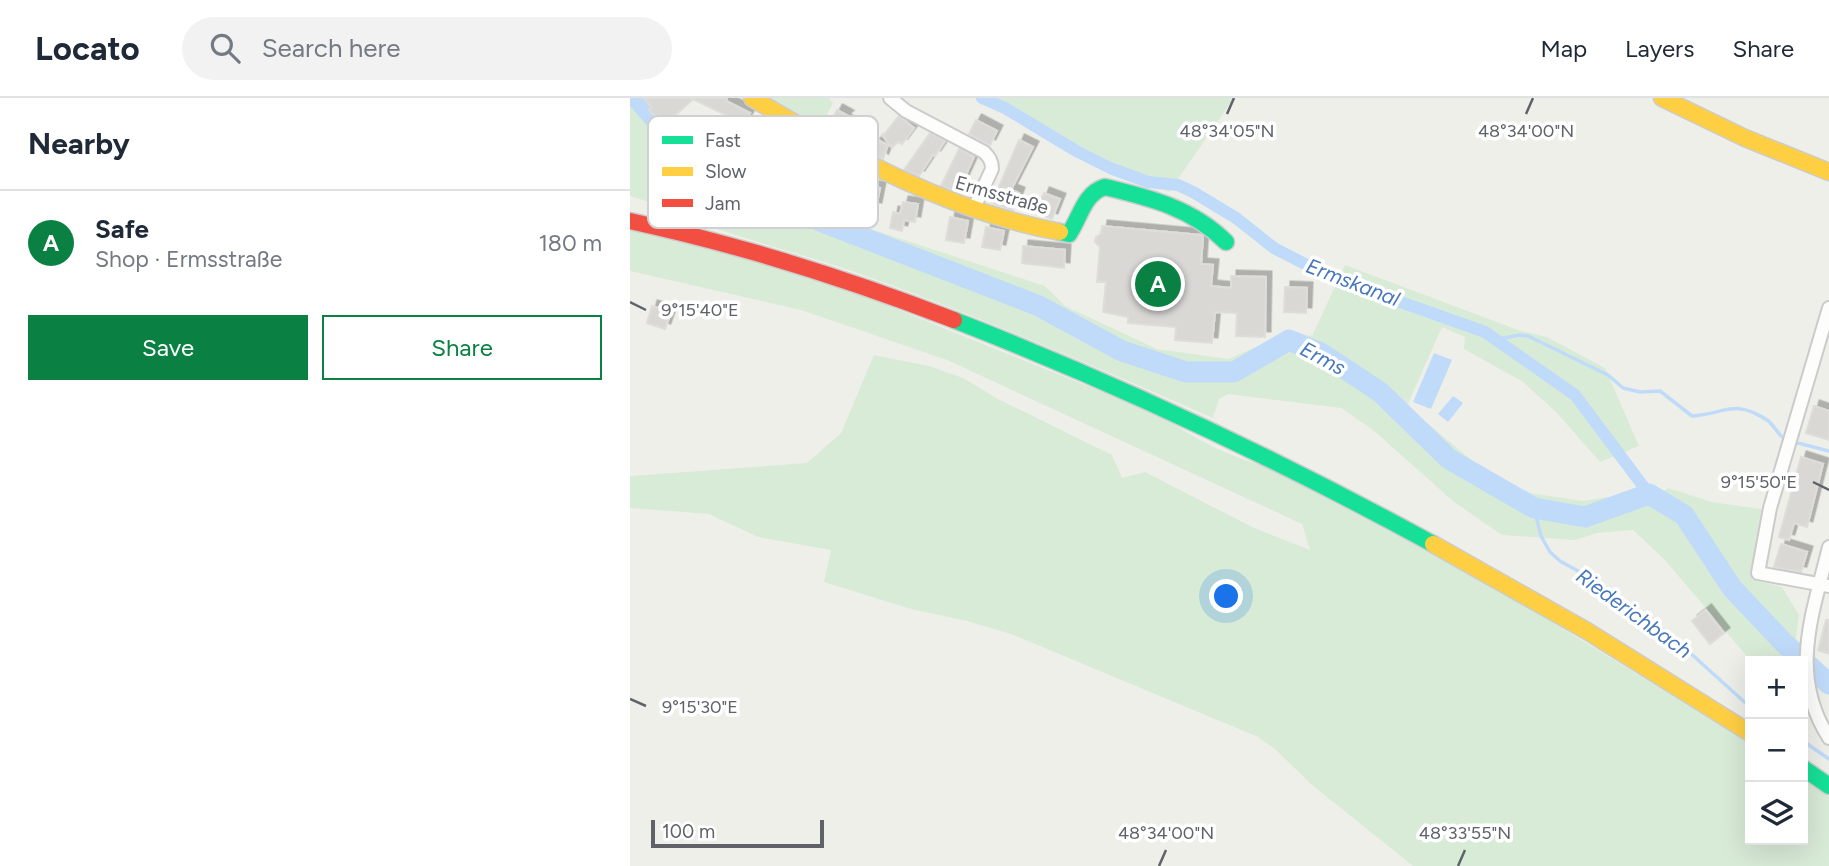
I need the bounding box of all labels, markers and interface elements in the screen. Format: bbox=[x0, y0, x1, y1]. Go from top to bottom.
search box bbox=[182, 17, 672, 80]
text: Locato bbox=[35, 29, 140, 68]
icon: search bbox=[206, 29, 244, 67]
text: Search here bbox=[262, 32, 401, 64]
text: Map bbox=[1540, 34, 1587, 63]
text: Layers bbox=[1625, 34, 1694, 63]
text: Share bbox=[1732, 34, 1794, 63]
legend bbox=[648, 116, 878, 228]
text: 48°34'05"N bbox=[1179, 120, 1275, 142]
text: 48°34'00"N bbox=[1478, 120, 1574, 142]
text: Nearby bbox=[28, 125, 130, 162]
text: Fast bbox=[705, 129, 741, 152]
text: Slow bbox=[705, 160, 747, 183]
street label: Ermsstraße bbox=[953, 171, 1051, 219]
text: Jam bbox=[705, 192, 741, 215]
text: Safe bbox=[95, 213, 149, 245]
text: A bbox=[43, 229, 59, 257]
text: 180 m bbox=[538, 229, 602, 257]
text: Shop · Ermsstraße bbox=[95, 245, 282, 273]
water label: Ermskanal bbox=[1303, 253, 1404, 311]
pin: A bbox=[1135, 258, 1181, 310]
text: 9°15'40"E bbox=[661, 299, 739, 321]
button: Save bbox=[28, 315, 308, 380]
button: Share bbox=[322, 315, 602, 380]
water label: Erms bbox=[1296, 336, 1350, 380]
text: 9°15'50"E bbox=[1721, 471, 1797, 493]
water label: Riederichbach bbox=[1572, 563, 1697, 663]
your location bbox=[1209, 579, 1243, 613]
map controls bbox=[1745, 656, 1808, 845]
button: + bbox=[1745, 656, 1808, 719]
text: 9°15'30"E bbox=[662, 696, 738, 718]
button: − bbox=[1745, 719, 1808, 782]
button: layers bbox=[1745, 782, 1808, 845]
scale bar bbox=[651, 817, 824, 849]
text: 100 m bbox=[662, 820, 715, 843]
text: 48°34'00"N bbox=[1118, 822, 1214, 844]
text: 48°33'55"N bbox=[1419, 822, 1511, 844]

